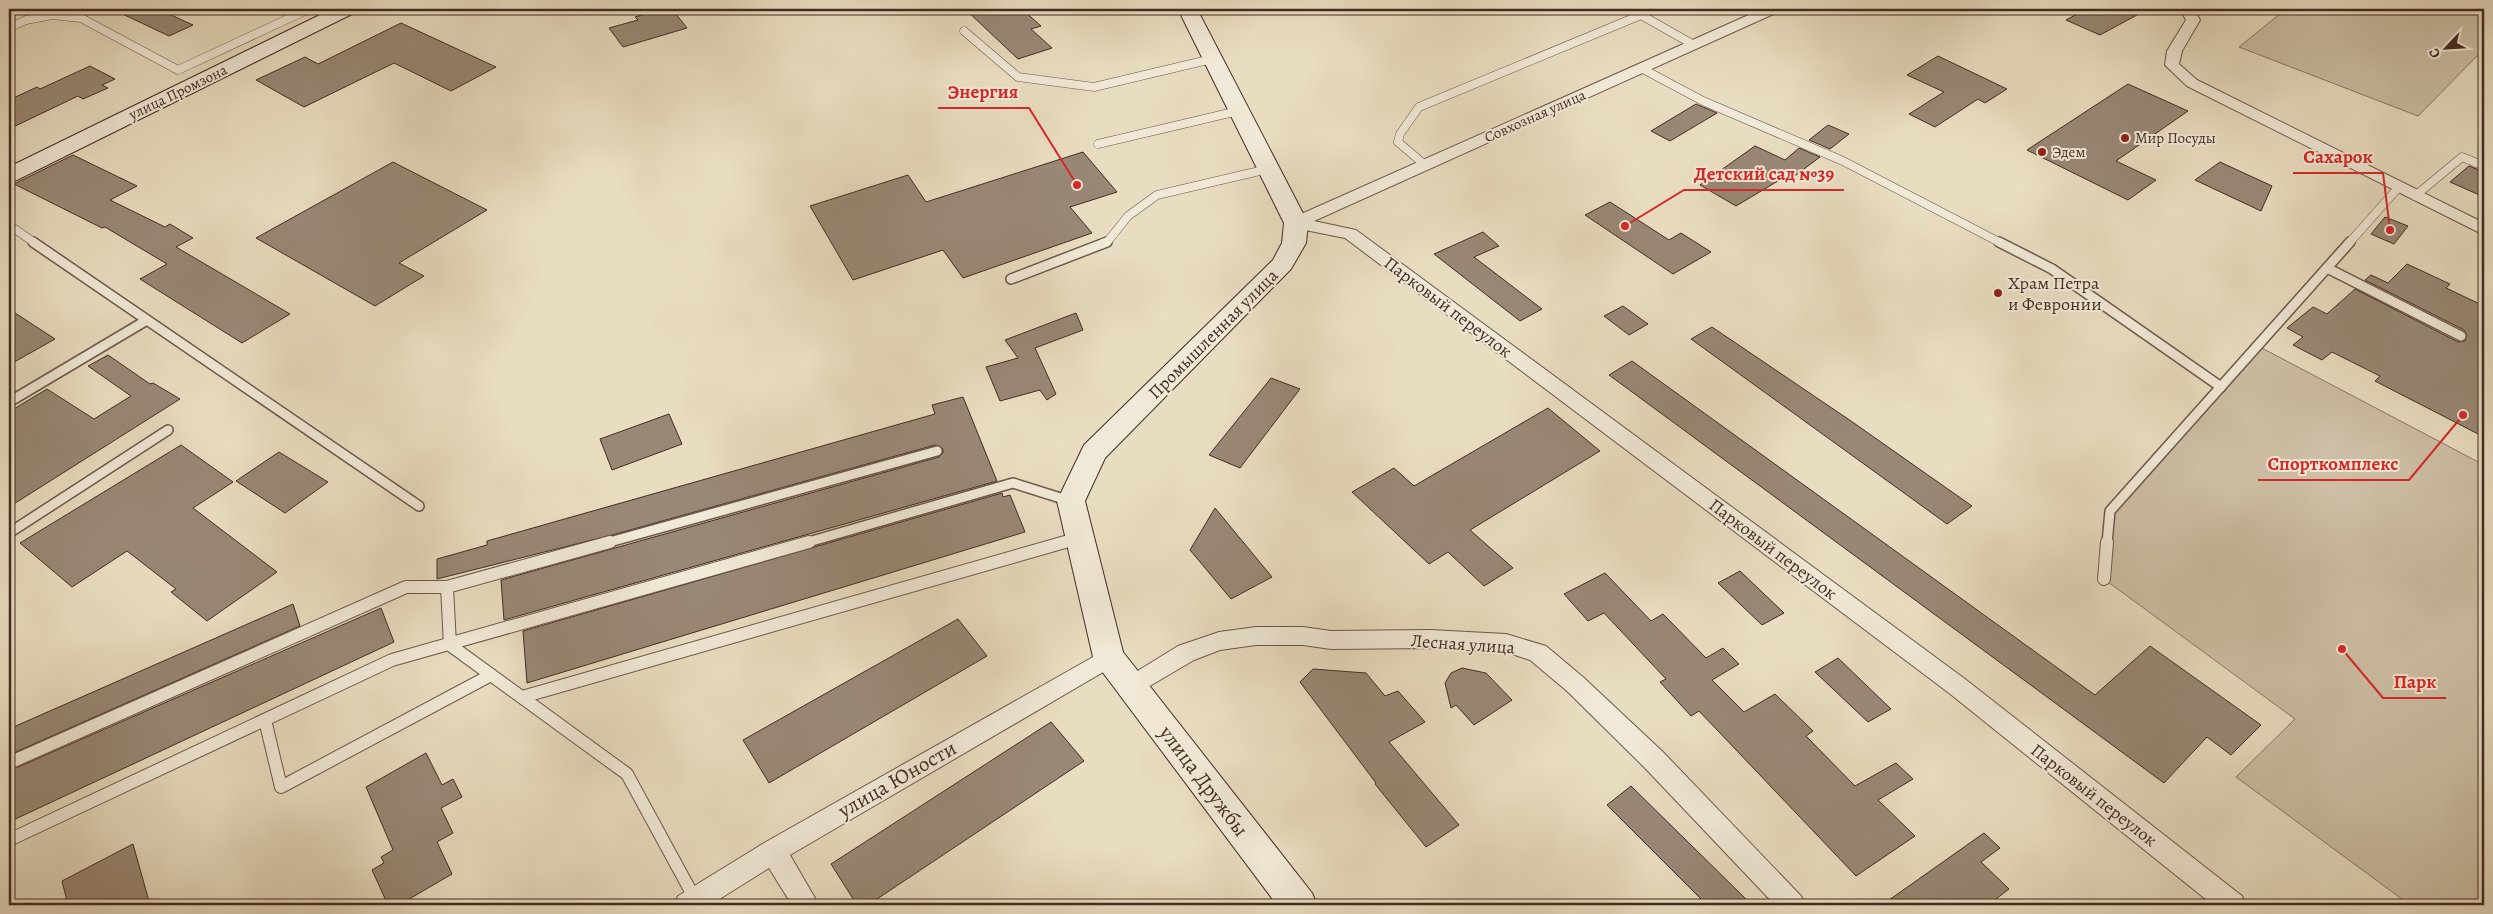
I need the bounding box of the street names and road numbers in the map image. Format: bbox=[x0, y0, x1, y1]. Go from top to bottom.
street label: улица Промзона bbox=[125, 59, 231, 125]
street label: Совхозная улица bbox=[1481, 85, 1589, 147]
street label: Парковый переулок bbox=[1379, 251, 1517, 363]
street label: Промышленная улица bbox=[1143, 263, 1284, 404]
street label: Парковый переулок bbox=[1704, 493, 1842, 605]
street label: Лесная улица bbox=[1410, 628, 1517, 660]
street label: улица Дружбы bbox=[1152, 719, 1255, 842]
street label: улица Юности bbox=[832, 734, 961, 825]
street label: Парковый переулок bbox=[2026, 738, 2162, 852]

